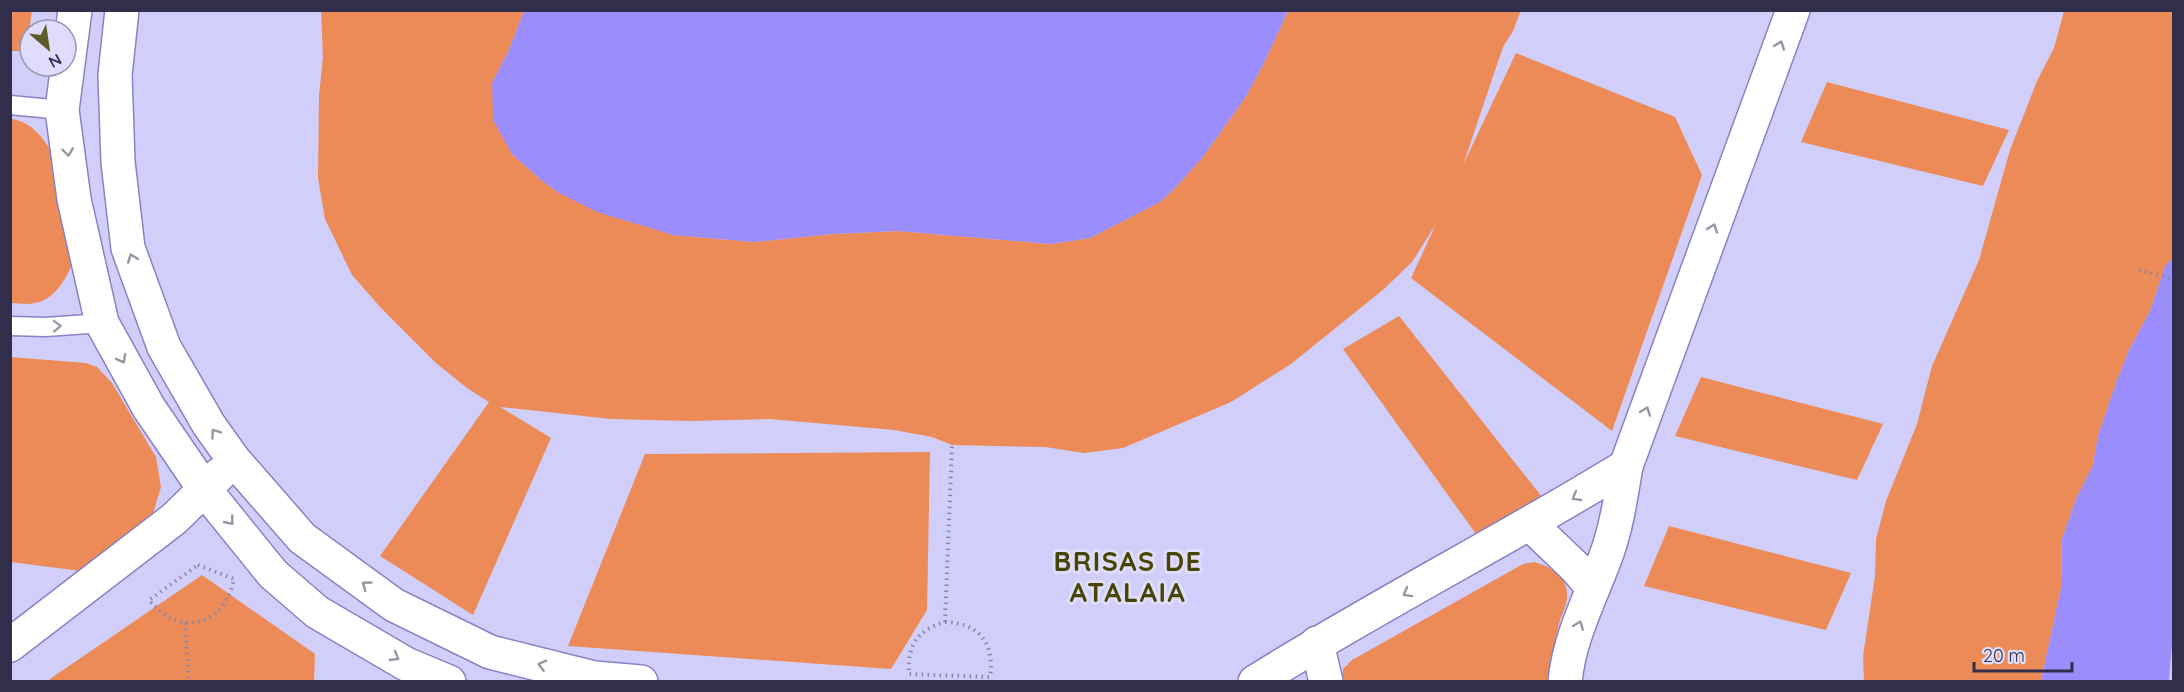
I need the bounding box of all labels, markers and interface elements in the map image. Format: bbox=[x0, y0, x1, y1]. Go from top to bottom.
north arrow bbox=[18, 18, 78, 78]
one-way arrow bbox=[1773, 40, 1786, 51]
text: N bbox=[45, 50, 65, 73]
one-way arrow bbox=[61, 147, 73, 156]
one-way arrow bbox=[1706, 223, 1719, 234]
one-way arrow bbox=[126, 253, 139, 264]
one-way arrow bbox=[52, 320, 61, 333]
one-way arrow bbox=[115, 353, 126, 363]
one-way arrow bbox=[1639, 406, 1652, 417]
one-way arrow bbox=[211, 429, 222, 440]
one-way arrow bbox=[1572, 489, 1583, 501]
one-way arrow bbox=[222, 514, 233, 525]
district label: BRISAS DE ATALAIA bbox=[1054, 544, 1202, 609]
one-way arrow bbox=[362, 581, 373, 592]
one-way arrow bbox=[1403, 586, 1413, 597]
one-way arrow bbox=[1572, 620, 1584, 631]
scale bar bbox=[1974, 635, 2072, 673]
text: 20 m bbox=[1983, 644, 2025, 667]
one-way arrow bbox=[389, 649, 399, 661]
one-way arrow bbox=[537, 660, 547, 673]

